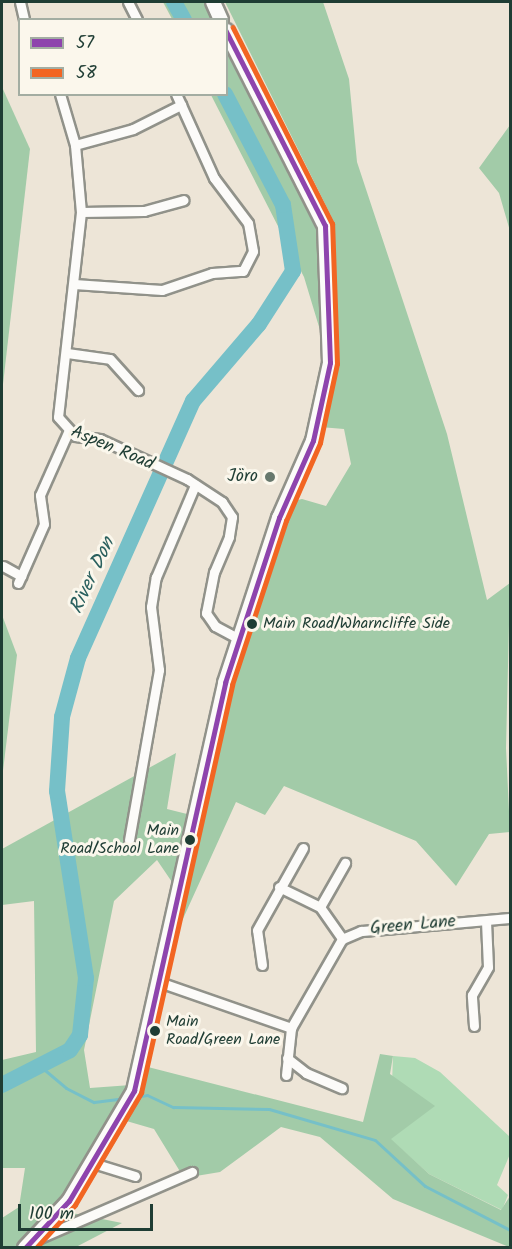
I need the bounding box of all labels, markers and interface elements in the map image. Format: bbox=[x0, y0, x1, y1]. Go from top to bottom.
legend bbox=[18, 18, 228, 96]
text: 57 bbox=[76, 29, 94, 58]
text: 58 bbox=[76, 59, 97, 88]
street label: Aspen Road bbox=[67, 422, 157, 476]
place label: Jöro bbox=[227, 466, 258, 488]
marker: Jöro bbox=[263, 470, 277, 484]
water label: River Don bbox=[65, 534, 121, 618]
place label: Main Road/Wharncliffe Side bbox=[263, 614, 450, 634]
marker: Main Road/Wharncliffe Side bbox=[246, 618, 258, 630]
place label: Main Road/School Lane bbox=[60, 821, 179, 859]
marker: Main Road/School Lane bbox=[184, 834, 196, 846]
street label: Green Lane bbox=[369, 911, 457, 941]
place label: Main Road/Green Lane bbox=[166, 1012, 280, 1050]
marker: Main Road/Green Lane bbox=[149, 1025, 161, 1037]
scale bar bbox=[21, 1192, 156, 1230]
text: 100 m bbox=[29, 1200, 74, 1229]

